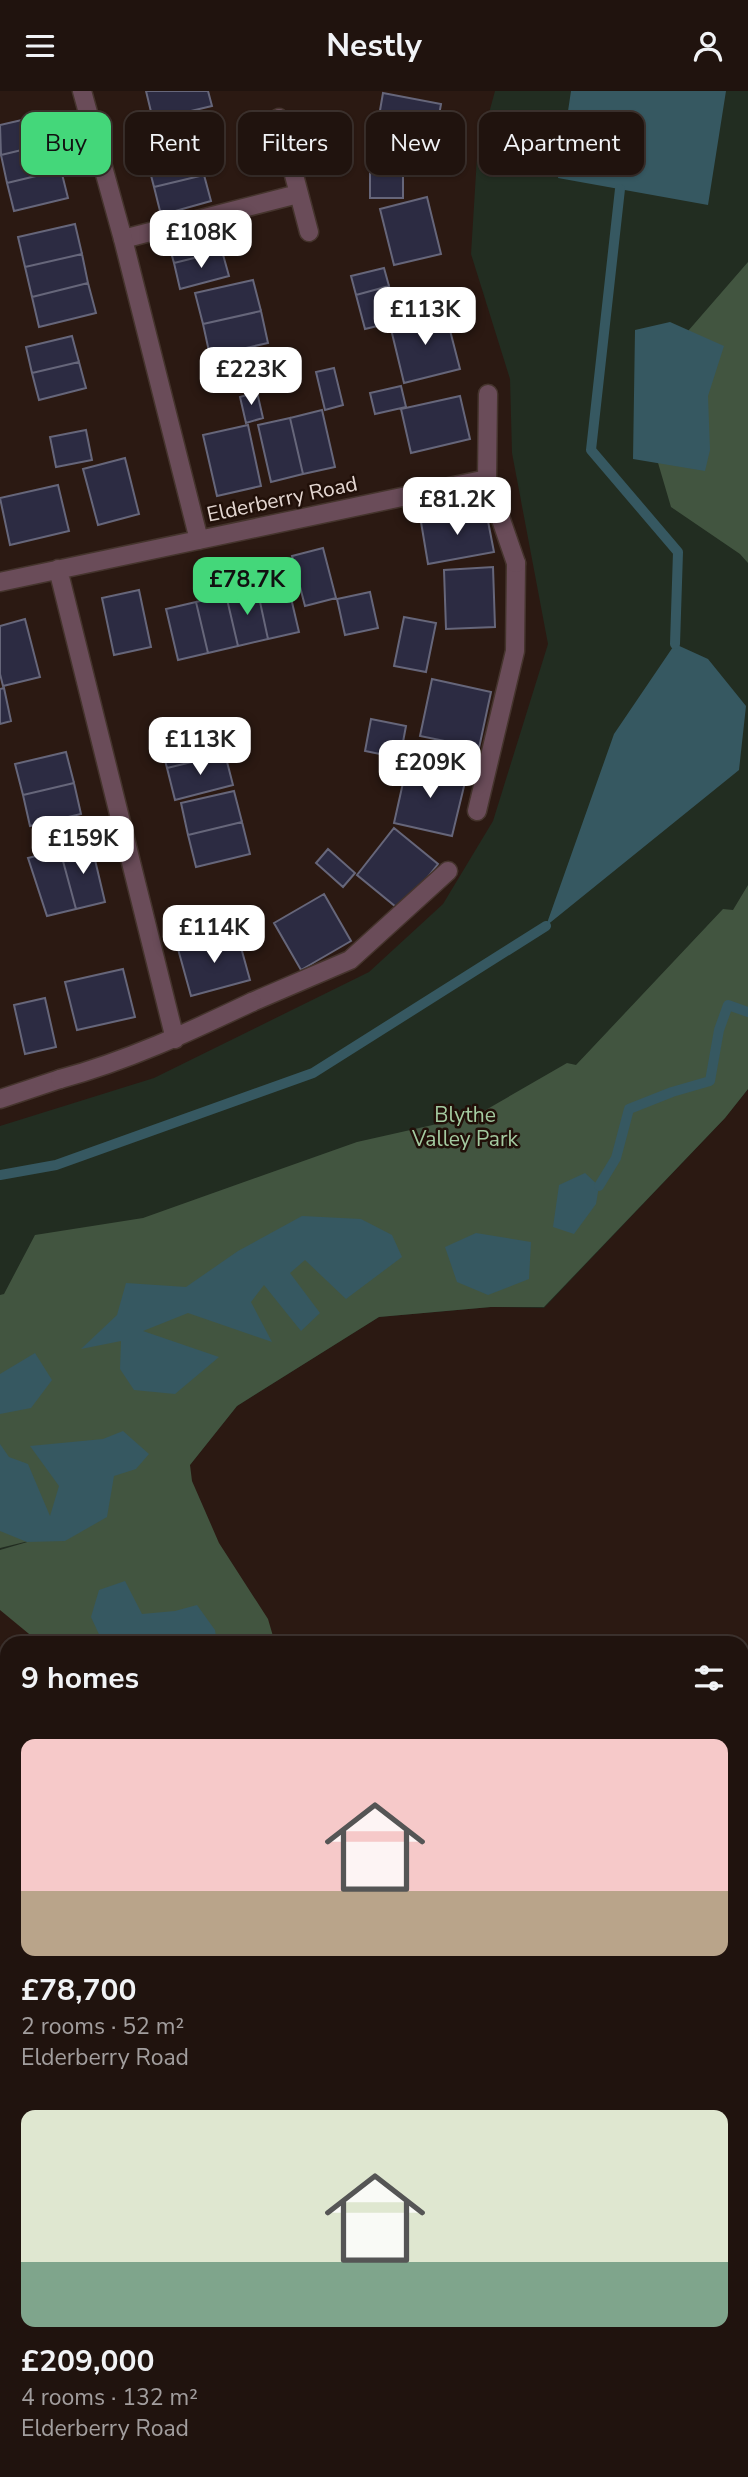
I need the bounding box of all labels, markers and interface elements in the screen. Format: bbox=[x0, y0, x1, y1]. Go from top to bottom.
text: Nestly bbox=[326, 24, 422, 67]
icon: menu bbox=[21, 27, 59, 65]
icon: person bbox=[689, 27, 727, 65]
chip: Buy bbox=[21, 112, 111, 175]
chip: Rent bbox=[125, 112, 224, 175]
chip: Filters bbox=[238, 112, 352, 175]
chip: New bbox=[366, 112, 465, 175]
chip: Apartment bbox=[479, 112, 644, 175]
pin: £108K bbox=[152, 211, 250, 270]
text: £108K bbox=[166, 217, 236, 248]
pin: £113K bbox=[376, 287, 474, 347]
text: £113K bbox=[390, 294, 460, 325]
pin: £223K bbox=[202, 347, 300, 407]
text: £223K bbox=[216, 354, 286, 385]
street label: Elderberry Road bbox=[204, 469, 360, 529]
pin: £81.2K bbox=[400, 477, 514, 537]
text: £81.2K bbox=[419, 484, 495, 515]
pin: £78.7K bbox=[190, 557, 304, 617]
text: £78.7K bbox=[209, 564, 285, 595]
pin: £113K bbox=[151, 717, 249, 777]
text: £113K bbox=[165, 724, 235, 755]
pin: £209K bbox=[381, 741, 479, 800]
text: £209K bbox=[395, 747, 465, 778]
pin: £159K bbox=[34, 817, 132, 876]
text: £159K bbox=[48, 823, 118, 854]
pin: £114K bbox=[165, 905, 263, 965]
text: £114K bbox=[179, 912, 249, 943]
park label: Blythe Valley Park bbox=[411, 1101, 518, 1153]
text: 9 homes bbox=[21, 1658, 139, 1699]
icon: filters bbox=[690, 1659, 728, 1697]
icon: home bbox=[312, 1784, 438, 1910]
text: £78,700 bbox=[21, 1970, 136, 2011]
text: 2 rooms · 52 m² bbox=[21, 2011, 184, 2042]
text: Elderberry Road bbox=[21, 2042, 189, 2073]
icon: home bbox=[312, 2155, 438, 2281]
text: £209,000 bbox=[21, 2341, 154, 2382]
text: 4 rooms · 132 m² bbox=[21, 2382, 198, 2413]
text: Elderberry Road bbox=[21, 2413, 189, 2444]

